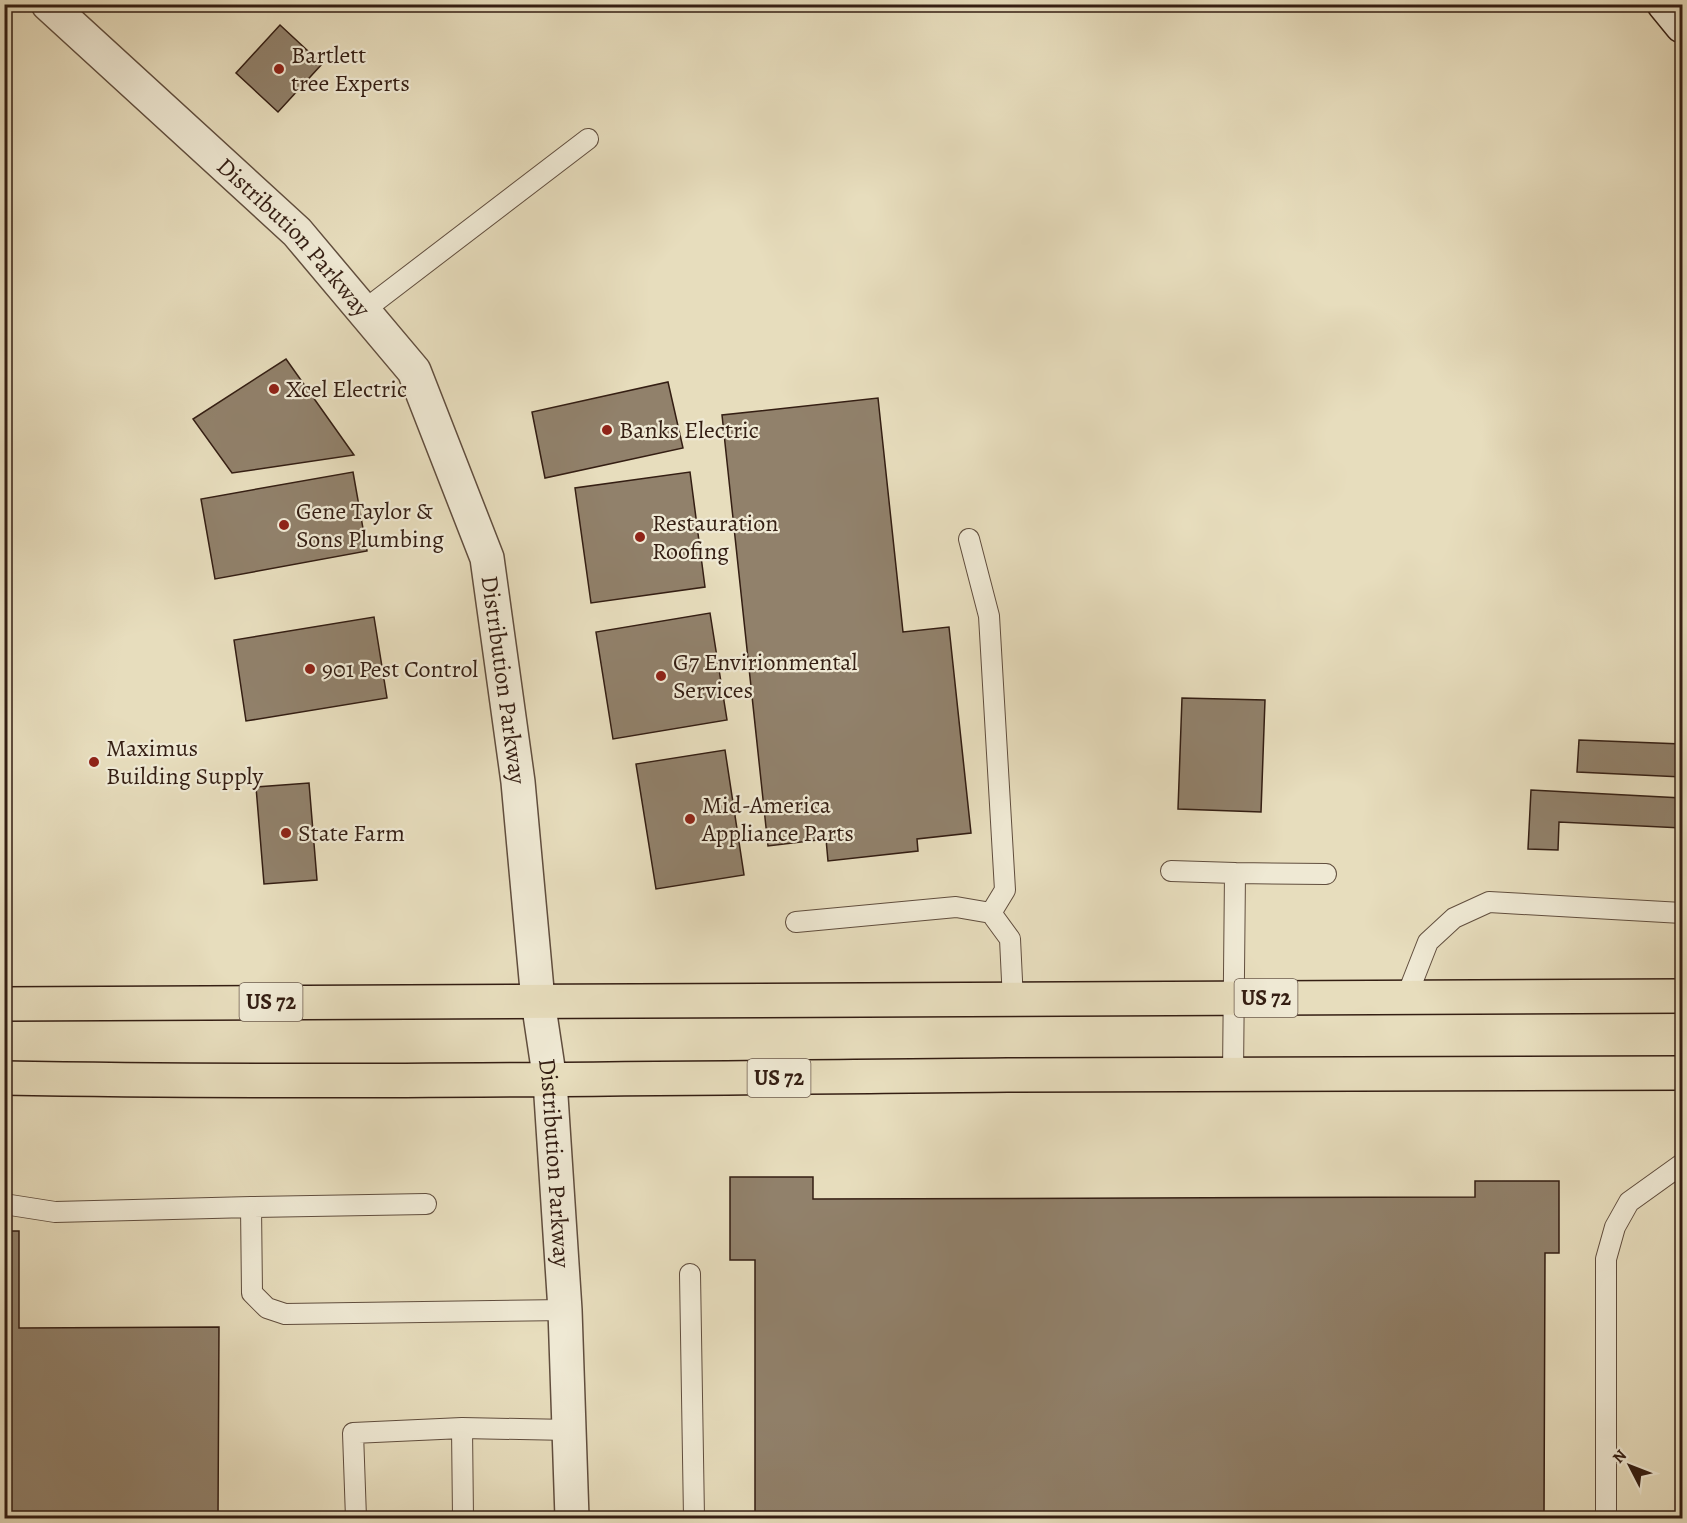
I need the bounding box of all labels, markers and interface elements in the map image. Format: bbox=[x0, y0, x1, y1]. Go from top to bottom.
place label: Bartlett tree Experts bbox=[291, 39, 410, 99]
marker: Bartlett tree Experts bbox=[272, 62, 286, 76]
street label: Distribution Parkway bbox=[210, 150, 378, 324]
place label: Xcel Electric bbox=[286, 373, 407, 405]
marker: Xcel Electric bbox=[267, 382, 281, 396]
place label: Banks Electric bbox=[619, 414, 759, 446]
marker: Banks Electric bbox=[600, 423, 614, 437]
place label: Gene Taylor & Sons Plumbing bbox=[296, 495, 444, 555]
place label: Restauration Roofing bbox=[652, 507, 778, 567]
marker: Gene Taylor & Sons Plumbing bbox=[277, 518, 291, 532]
marker: Restauration Roofing bbox=[633, 530, 647, 544]
street label: Distribution Parkway bbox=[474, 574, 534, 786]
place label: G7 Envirionmental Services bbox=[673, 646, 857, 706]
place label: 901 Pest Control bbox=[322, 653, 478, 685]
marker: 901 Pest Control bbox=[303, 662, 317, 676]
marker: G7 Envirionmental Services bbox=[654, 669, 668, 683]
place label: Maximus Building Supply bbox=[106, 732, 263, 792]
marker: Maximus Building Supply bbox=[87, 755, 101, 769]
place label: Mid-America Appliance Parts bbox=[701, 789, 854, 849]
marker: Mid-America Appliance Parts bbox=[683, 812, 697, 826]
place label: State Farm bbox=[298, 817, 405, 849]
marker: State Farm bbox=[279, 826, 293, 840]
road number: US 72 bbox=[1234, 979, 1298, 1017]
road number: US 72 bbox=[240, 983, 302, 1021]
street label: Distribution Parkway bbox=[531, 1056, 578, 1269]
road number: US 72 bbox=[748, 1059, 810, 1097]
north arrow bbox=[1600, 1436, 1660, 1496]
text: N bbox=[1608, 1445, 1632, 1468]

